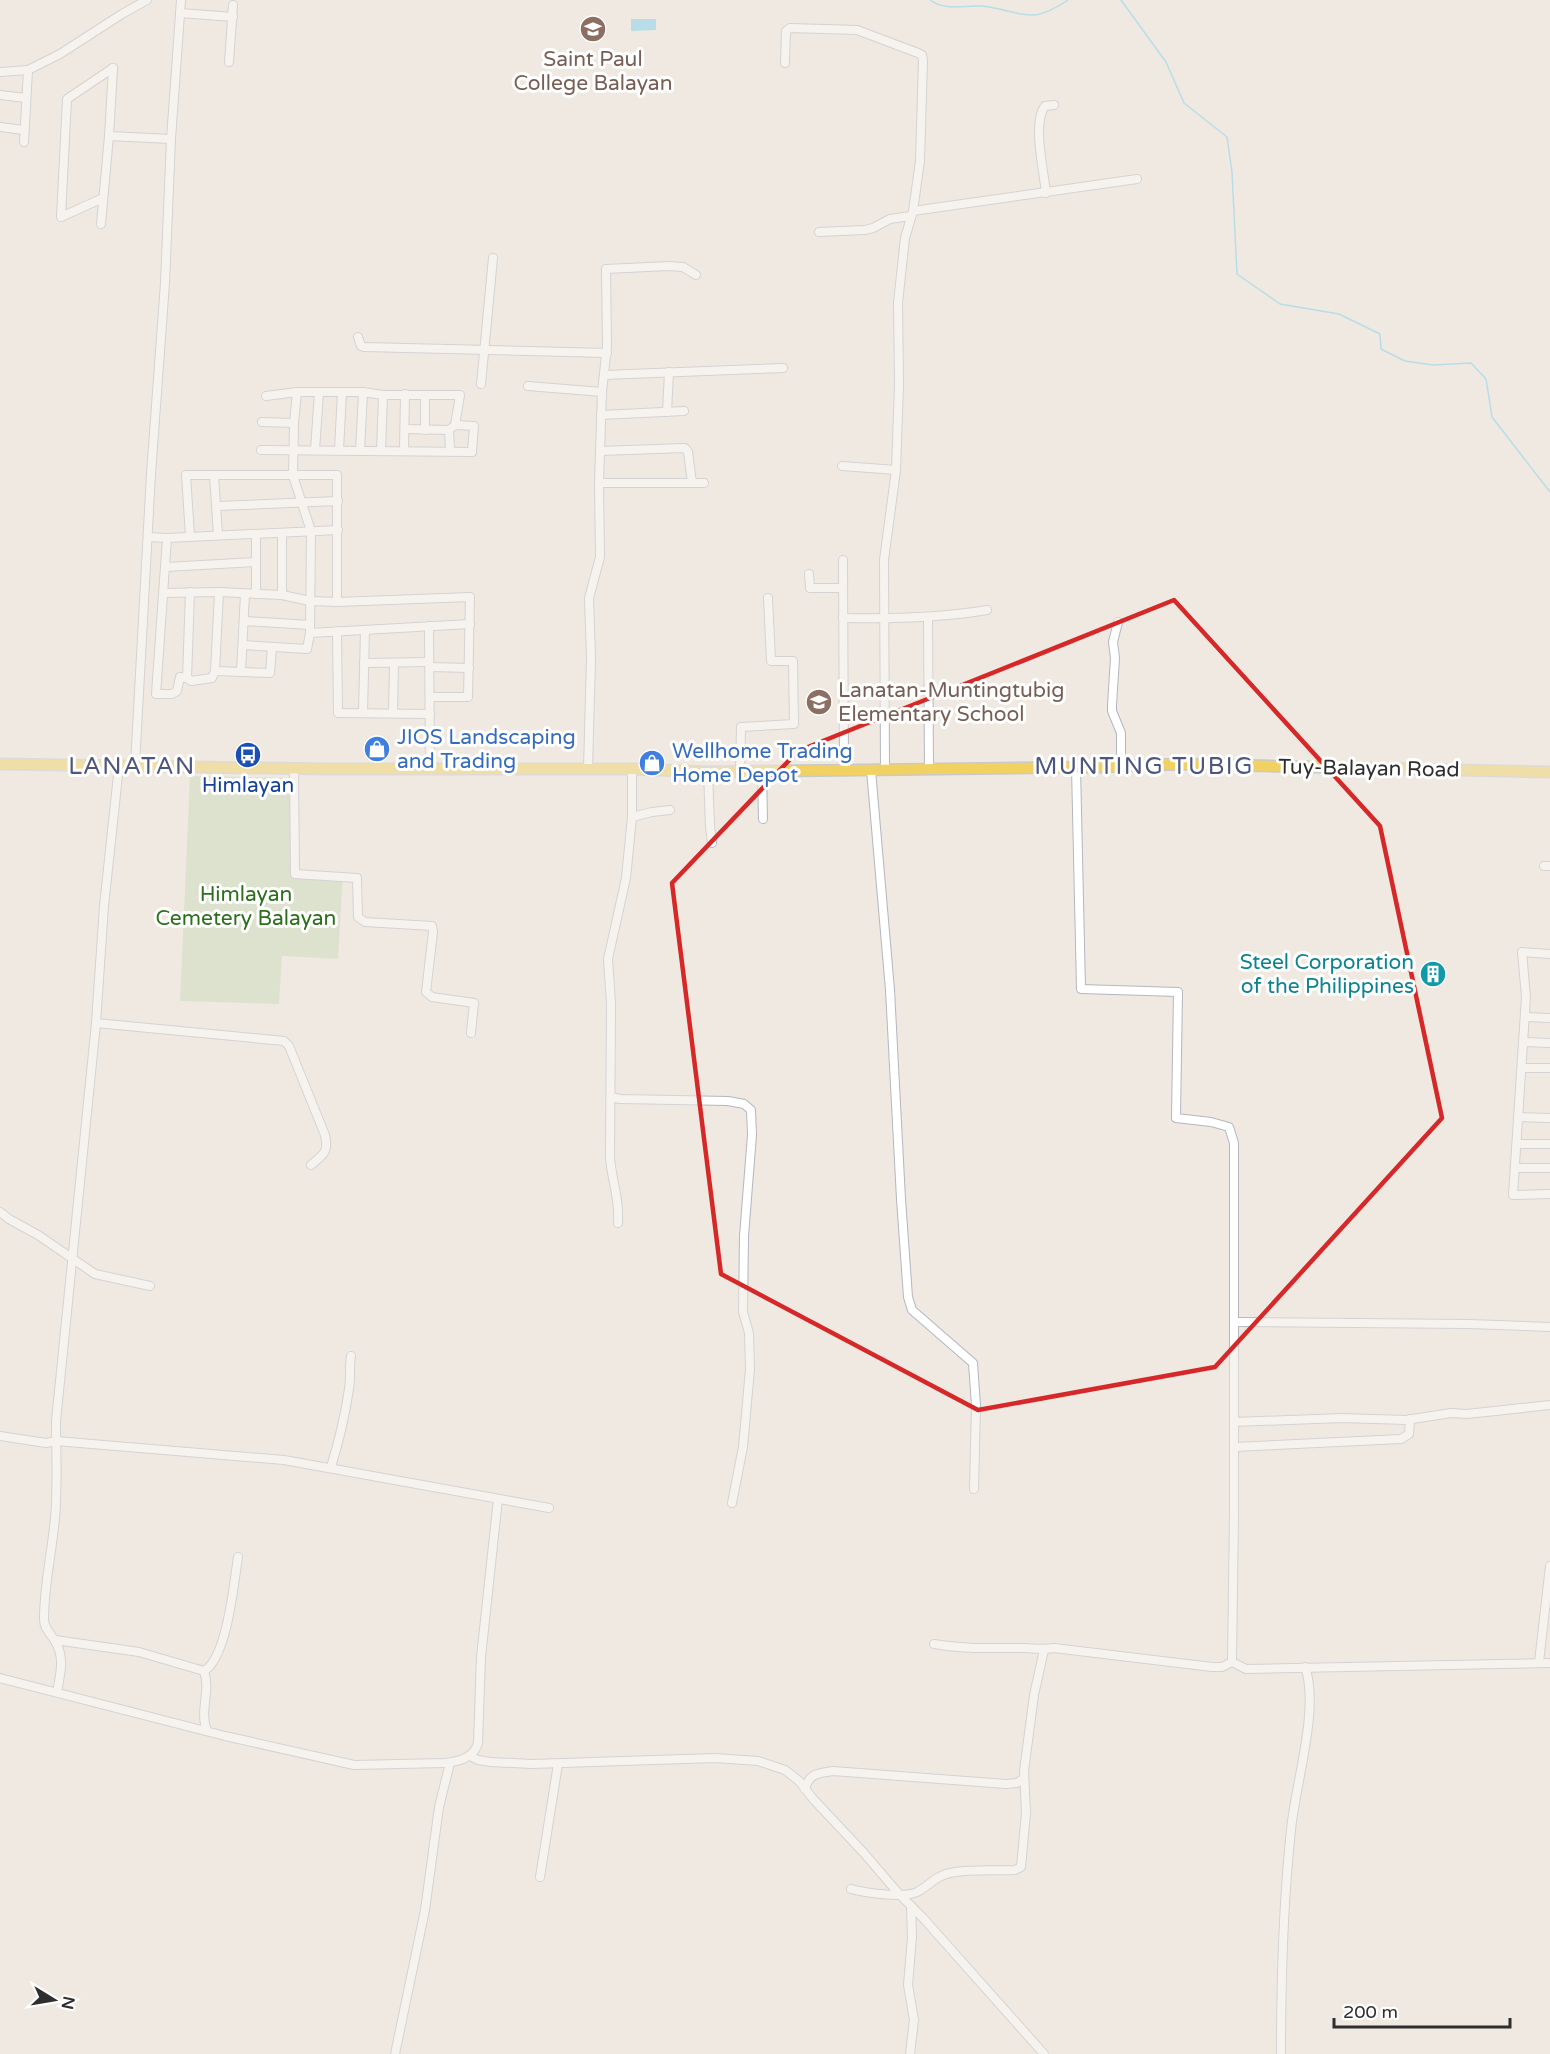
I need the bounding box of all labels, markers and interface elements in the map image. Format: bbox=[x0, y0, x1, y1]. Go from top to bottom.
school or university icon: Saint Paul College Balayan bbox=[578, 14, 608, 44]
place label: Saint Paul College Balayan bbox=[514, 47, 672, 96]
place label: Lanatan-Muntingtubig Elementary School bbox=[838, 678, 1065, 727]
school or university icon: Lanatan-Muntingtubig Elementary School bbox=[804, 687, 834, 717]
place label: JIOS Landscaping and Trading bbox=[397, 725, 576, 774]
shop icon: JIOS Landscaping and Trading bbox=[362, 734, 392, 764]
place label: Wellhome Trading Home Depot bbox=[672, 739, 853, 788]
bus stop icon: Himlayan bbox=[233, 740, 263, 770]
shop icon: Wellhome Trading Home Depot bbox=[637, 748, 667, 778]
district label: LANATAN bbox=[68, 752, 196, 781]
district label: MUNTING TUBIG bbox=[1034, 752, 1254, 781]
street label: Tuy-Balayan Road bbox=[1278, 754, 1460, 783]
place label: Himlayan bbox=[202, 773, 294, 798]
park label: Himlayan Cemetery Balayan bbox=[156, 882, 336, 931]
place label: Steel Corporation of the Philippines bbox=[1240, 950, 1414, 999]
building icon: Steel Corporation of the Philippines bbox=[1418, 959, 1448, 989]
north arrow bbox=[24, 1970, 84, 2030]
scale bar bbox=[1334, 1991, 1510, 2029]
text: N bbox=[57, 1994, 79, 2011]
text: 200 m bbox=[1343, 2001, 1398, 2023]

